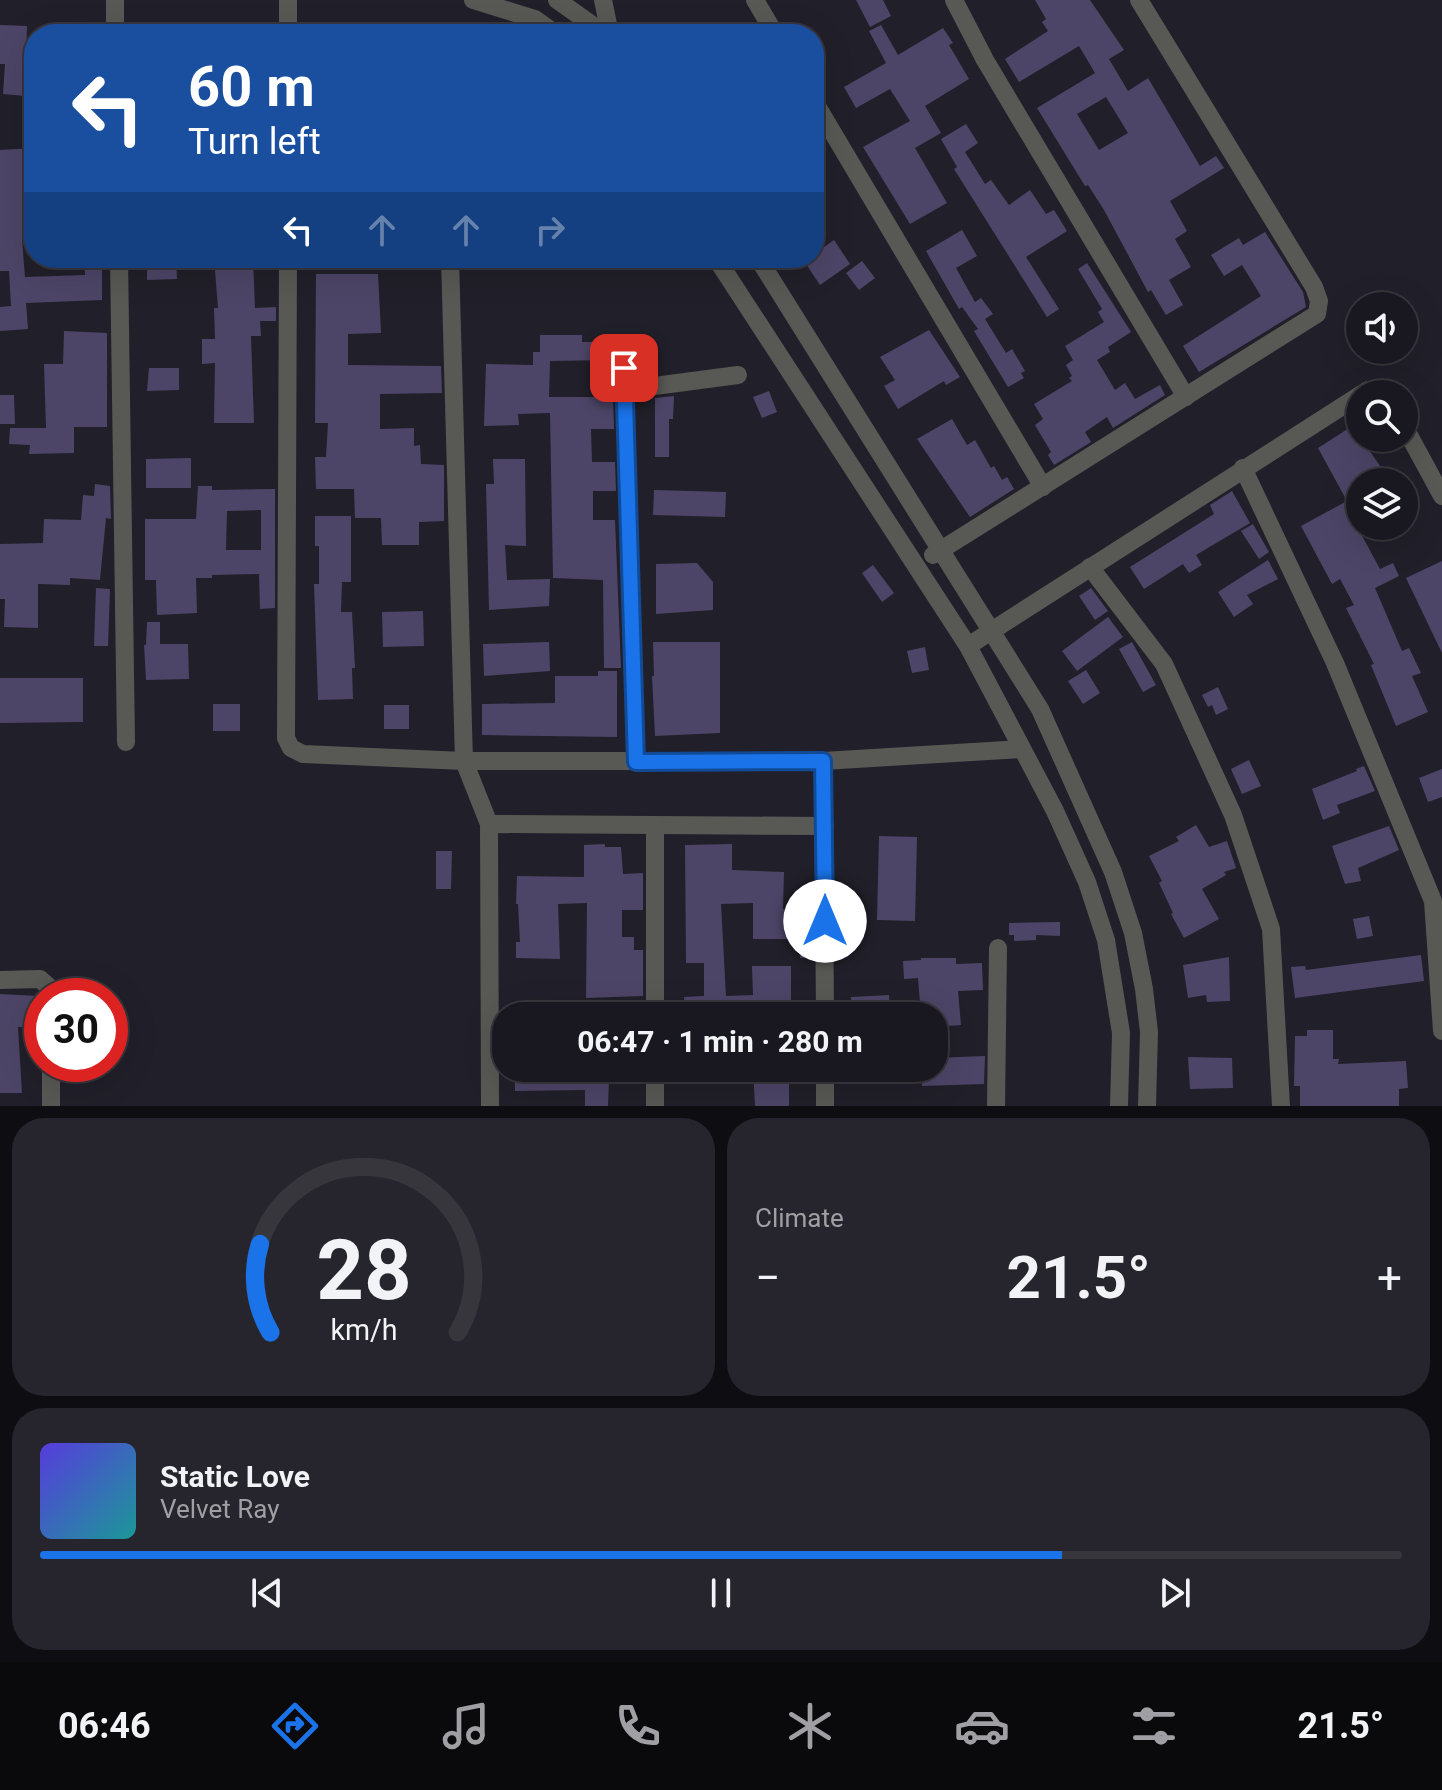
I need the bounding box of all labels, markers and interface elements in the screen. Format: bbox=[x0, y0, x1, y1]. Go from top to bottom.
text: 60 m bbox=[188, 54, 315, 120]
icon: left bbox=[56, 56, 160, 160]
text: Turn left bbox=[188, 121, 321, 163]
icon: left bbox=[276, 208, 320, 252]
icon: ahead bbox=[360, 208, 404, 252]
icon: ahead bbox=[444, 208, 488, 252]
icon: right bbox=[528, 208, 572, 252]
map controls bbox=[1346, 292, 1418, 540]
button: sound bbox=[1346, 292, 1418, 364]
pin bbox=[590, 334, 658, 402]
icon: arrive bbox=[602, 346, 646, 390]
button: search bbox=[1346, 380, 1418, 452]
button: layers bbox=[1346, 468, 1418, 540]
position arrow bbox=[783, 879, 867, 963]
speed limit sign: 30 bbox=[24, 978, 128, 1082]
text: 06:47 · 1 min · 280 m bbox=[577, 1024, 863, 1059]
text: Climate bbox=[755, 1203, 844, 1233]
text: 28 bbox=[316, 1222, 411, 1319]
text: 21.5° bbox=[1007, 1242, 1151, 1313]
text: − bbox=[755, 1252, 780, 1304]
text: + bbox=[1377, 1252, 1402, 1304]
text: km/h bbox=[330, 1313, 397, 1347]
text: Static Love bbox=[160, 1459, 310, 1494]
text: Velvet Ray bbox=[160, 1494, 280, 1524]
icon: previous bbox=[245, 1571, 289, 1615]
icon: pause bbox=[699, 1571, 743, 1615]
icon: next bbox=[1153, 1571, 1197, 1615]
icon: directions bbox=[267, 1698, 323, 1754]
icon: music bbox=[438, 1698, 494, 1754]
icon: phone bbox=[610, 1698, 666, 1754]
icon: climate bbox=[782, 1698, 838, 1754]
icon: car bbox=[954, 1698, 1010, 1754]
icon: filters bbox=[1126, 1698, 1182, 1754]
text: 06:46 bbox=[58, 1705, 151, 1747]
text: 21.5° bbox=[1298, 1705, 1384, 1747]

